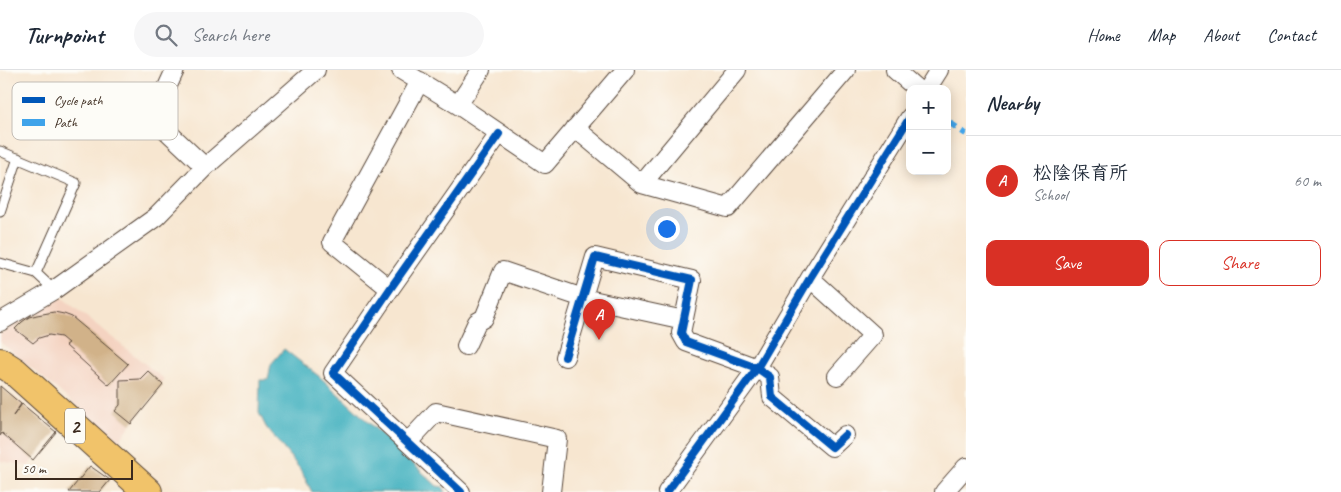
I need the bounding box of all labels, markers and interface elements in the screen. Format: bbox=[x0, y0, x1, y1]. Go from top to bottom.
search box bbox=[134, 12, 484, 57]
text: Turnpoint bbox=[25, 20, 104, 50]
icon: search bbox=[152, 21, 180, 49]
text: Search here bbox=[192, 23, 269, 47]
text: Home bbox=[1087, 24, 1120, 46]
text: Map bbox=[1148, 24, 1175, 46]
text: About bbox=[1203, 24, 1239, 46]
text: Contact bbox=[1267, 24, 1316, 46]
legend bbox=[12, 82, 178, 140]
map controls bbox=[906, 85, 951, 175]
button: + bbox=[906, 85, 951, 130]
text: Nearby bbox=[986, 90, 1039, 116]
text: Cycle path bbox=[54, 92, 103, 109]
text: Path bbox=[54, 114, 78, 131]
button: − bbox=[906, 130, 951, 175]
text: 松陰保育所 bbox=[1033, 161, 1128, 185]
text: A bbox=[998, 171, 1006, 191]
text: 60 m bbox=[1294, 171, 1321, 191]
text: School bbox=[1033, 185, 1067, 205]
your location bbox=[654, 216, 680, 242]
button: Save bbox=[986, 240, 1149, 286]
button: Share bbox=[1159, 240, 1321, 286]
pin: A bbox=[583, 299, 615, 340]
road number: 2 bbox=[65, 408, 85, 444]
scale bar bbox=[15, 457, 132, 480]
text: 50 m bbox=[22, 460, 46, 477]

